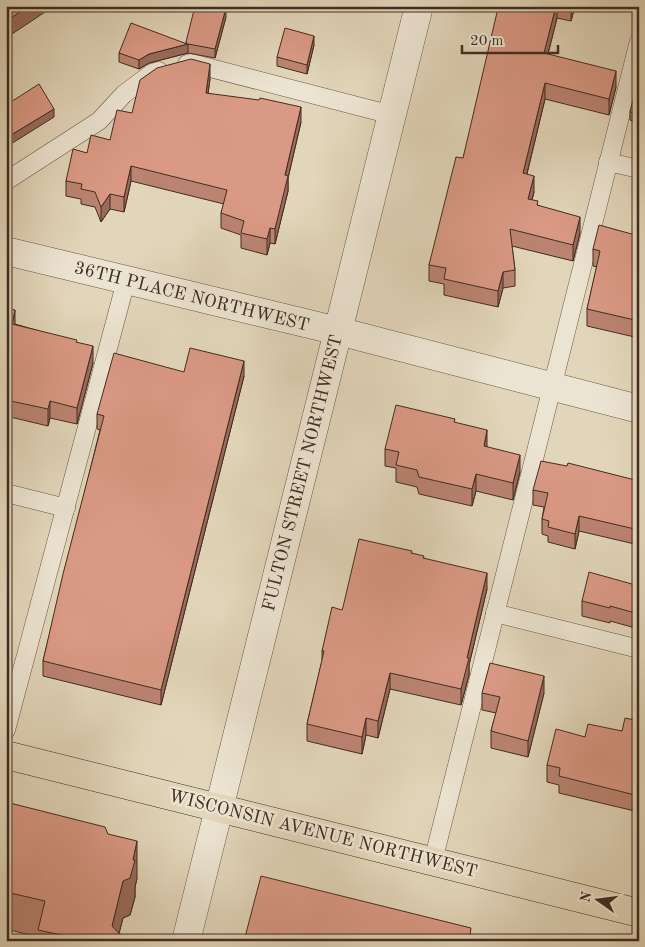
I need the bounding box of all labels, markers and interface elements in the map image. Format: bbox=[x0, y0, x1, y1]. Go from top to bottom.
scale bar bbox=[462, 22, 559, 54]
text: 20 m bbox=[470, 34, 504, 49]
street label: 36TH PLACE NORTHWEST bbox=[72, 259, 311, 335]
street label: FULTON STREET NORTHWEST bbox=[260, 333, 346, 613]
street label: WISCONSIN AVENUE NORTHWEST bbox=[166, 787, 479, 881]
north arrow bbox=[572, 874, 622, 924]
text: N bbox=[578, 890, 595, 904]

